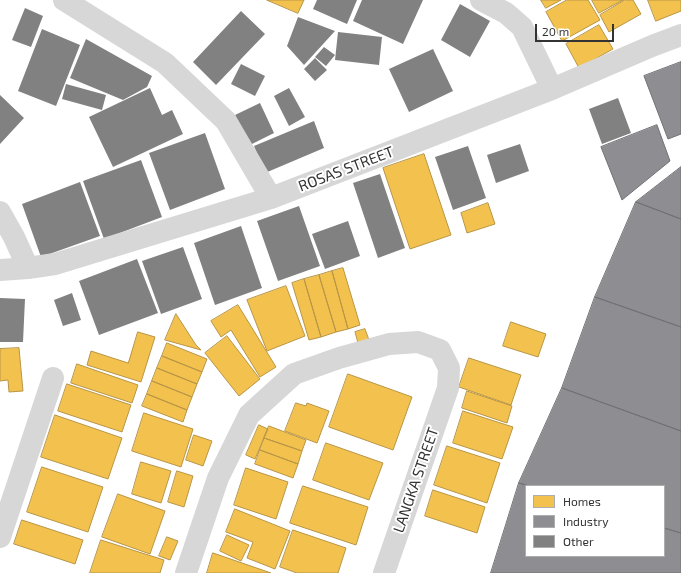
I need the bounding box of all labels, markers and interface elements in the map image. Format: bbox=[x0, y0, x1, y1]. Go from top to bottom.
scale bar bbox=[537, 16, 616, 42]
text: 20 m bbox=[542, 24, 569, 38]
street label: ROSAS STREET bbox=[296, 143, 396, 195]
street label: LANGKA STREET bbox=[390, 425, 442, 535]
legend bbox=[525, 485, 665, 557]
text: Homes bbox=[563, 494, 601, 508]
text: Industry bbox=[563, 514, 609, 528]
text: Other bbox=[563, 534, 594, 548]

